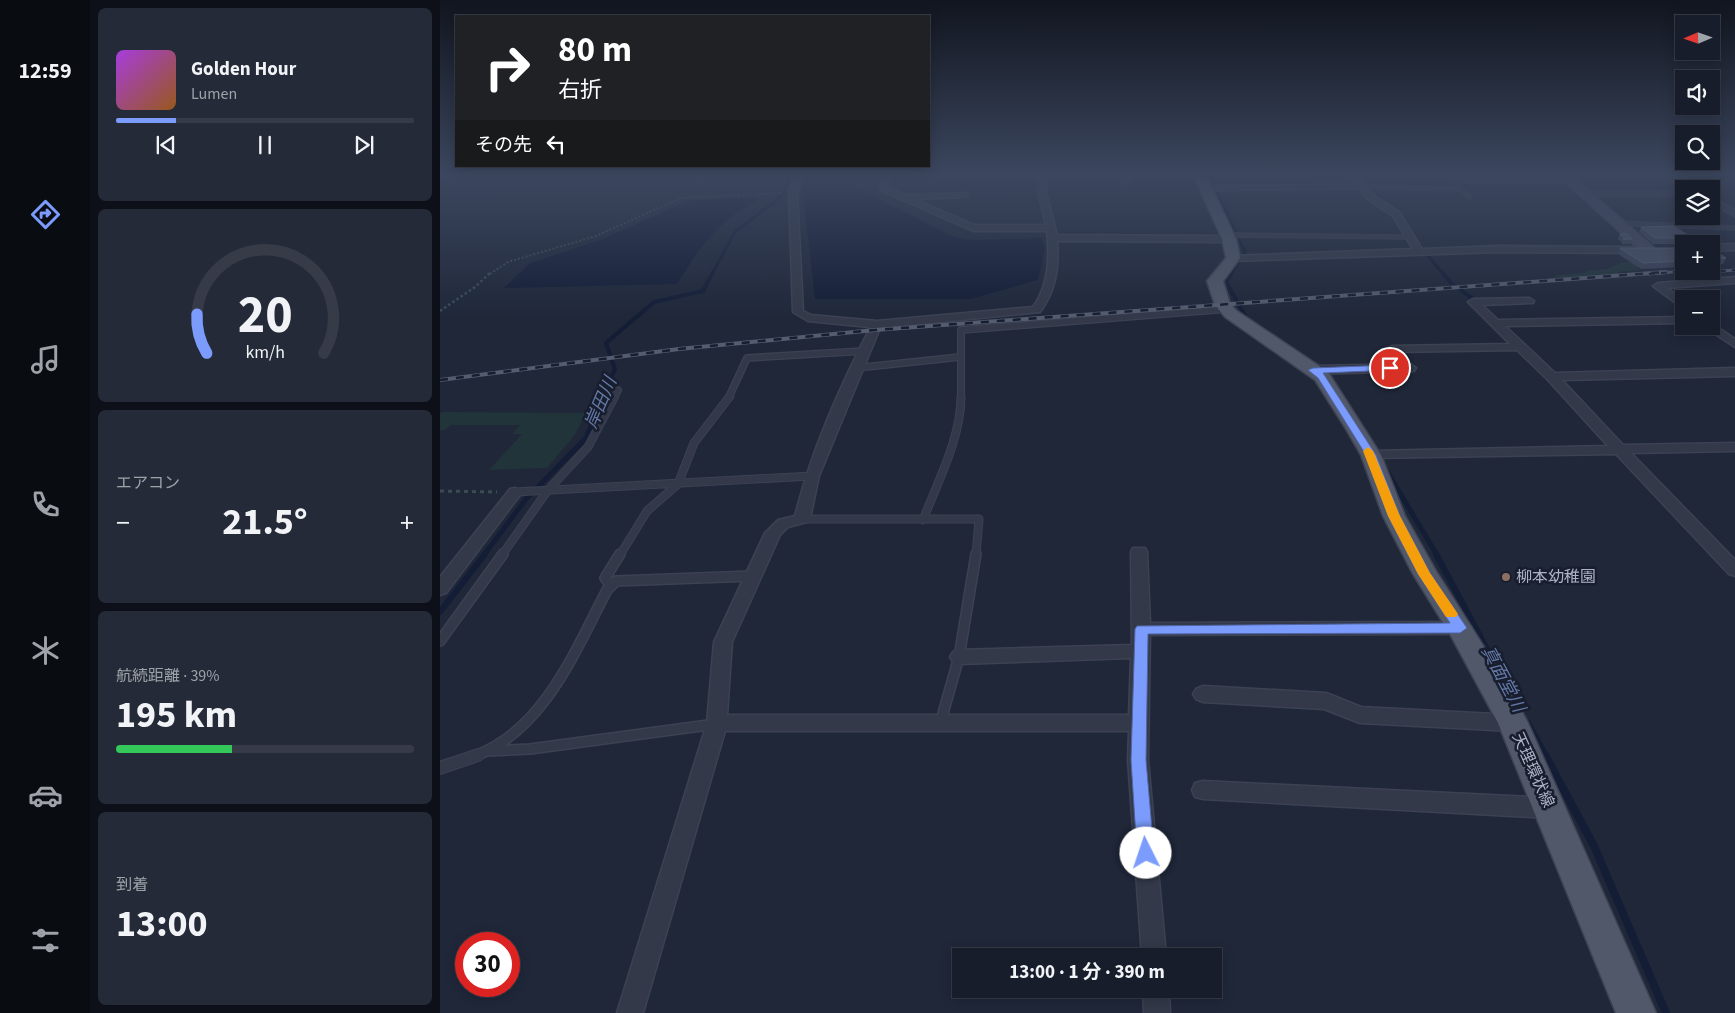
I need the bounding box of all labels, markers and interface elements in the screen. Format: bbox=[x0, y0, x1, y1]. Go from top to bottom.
north arrow bbox=[1675, 15, 1720, 60]
map controls bbox=[1675, 15, 1720, 335]
text: 80 m bbox=[558, 25, 632, 75]
icon: right bbox=[475, 35, 540, 100]
text: 12:59 bbox=[18, 55, 72, 87]
text: Golden Hour bbox=[191, 56, 296, 83]
button: sound bbox=[1675, 70, 1720, 115]
text: 右折 bbox=[558, 74, 602, 106]
text: Lumen bbox=[191, 83, 237, 105]
button: search bbox=[1675, 125, 1720, 170]
icon: left bbox=[542, 130, 570, 158]
icon: previous bbox=[152, 131, 180, 159]
icon: pause bbox=[251, 131, 279, 159]
icon: next bbox=[350, 131, 378, 159]
text: その先 bbox=[475, 132, 532, 159]
button: layers bbox=[1675, 180, 1720, 225]
icon: directions bbox=[28, 197, 63, 232]
button: + bbox=[1675, 235, 1720, 280]
text: 20 bbox=[238, 279, 292, 353]
button: − bbox=[1675, 290, 1720, 335]
text: km/h bbox=[245, 340, 285, 365]
icon: music bbox=[28, 342, 63, 377]
pin bbox=[1369, 347, 1411, 389]
icon: arrive bbox=[1376, 354, 1404, 382]
water label: 岸田川 bbox=[579, 371, 624, 433]
text: エアコン bbox=[116, 472, 180, 494]
icon: phone bbox=[28, 487, 63, 522]
text: 21.5° bbox=[222, 495, 308, 549]
text: − bbox=[116, 503, 130, 543]
text: + bbox=[400, 503, 414, 543]
place label: 柳本幼稚園 bbox=[1516, 566, 1596, 588]
marker: 柳本幼稚園 bbox=[1500, 571, 1512, 583]
icon: climate bbox=[28, 633, 63, 668]
water label: 真面堂川 bbox=[1475, 641, 1532, 718]
text: 航続距離 · 39% bbox=[116, 665, 219, 687]
text: 195 km bbox=[116, 688, 237, 742]
street label: 天理環状線 bbox=[1507, 729, 1559, 811]
icon: car bbox=[28, 778, 63, 813]
position arrow bbox=[1119, 826, 1171, 878]
text: 到着 bbox=[116, 874, 148, 896]
text: 13:00 bbox=[116, 897, 208, 951]
icon: filters bbox=[28, 923, 63, 958]
speed limit sign: 30 bbox=[455, 932, 520, 997]
text: 13:00 · 1 分 · 390 m bbox=[1009, 959, 1165, 986]

